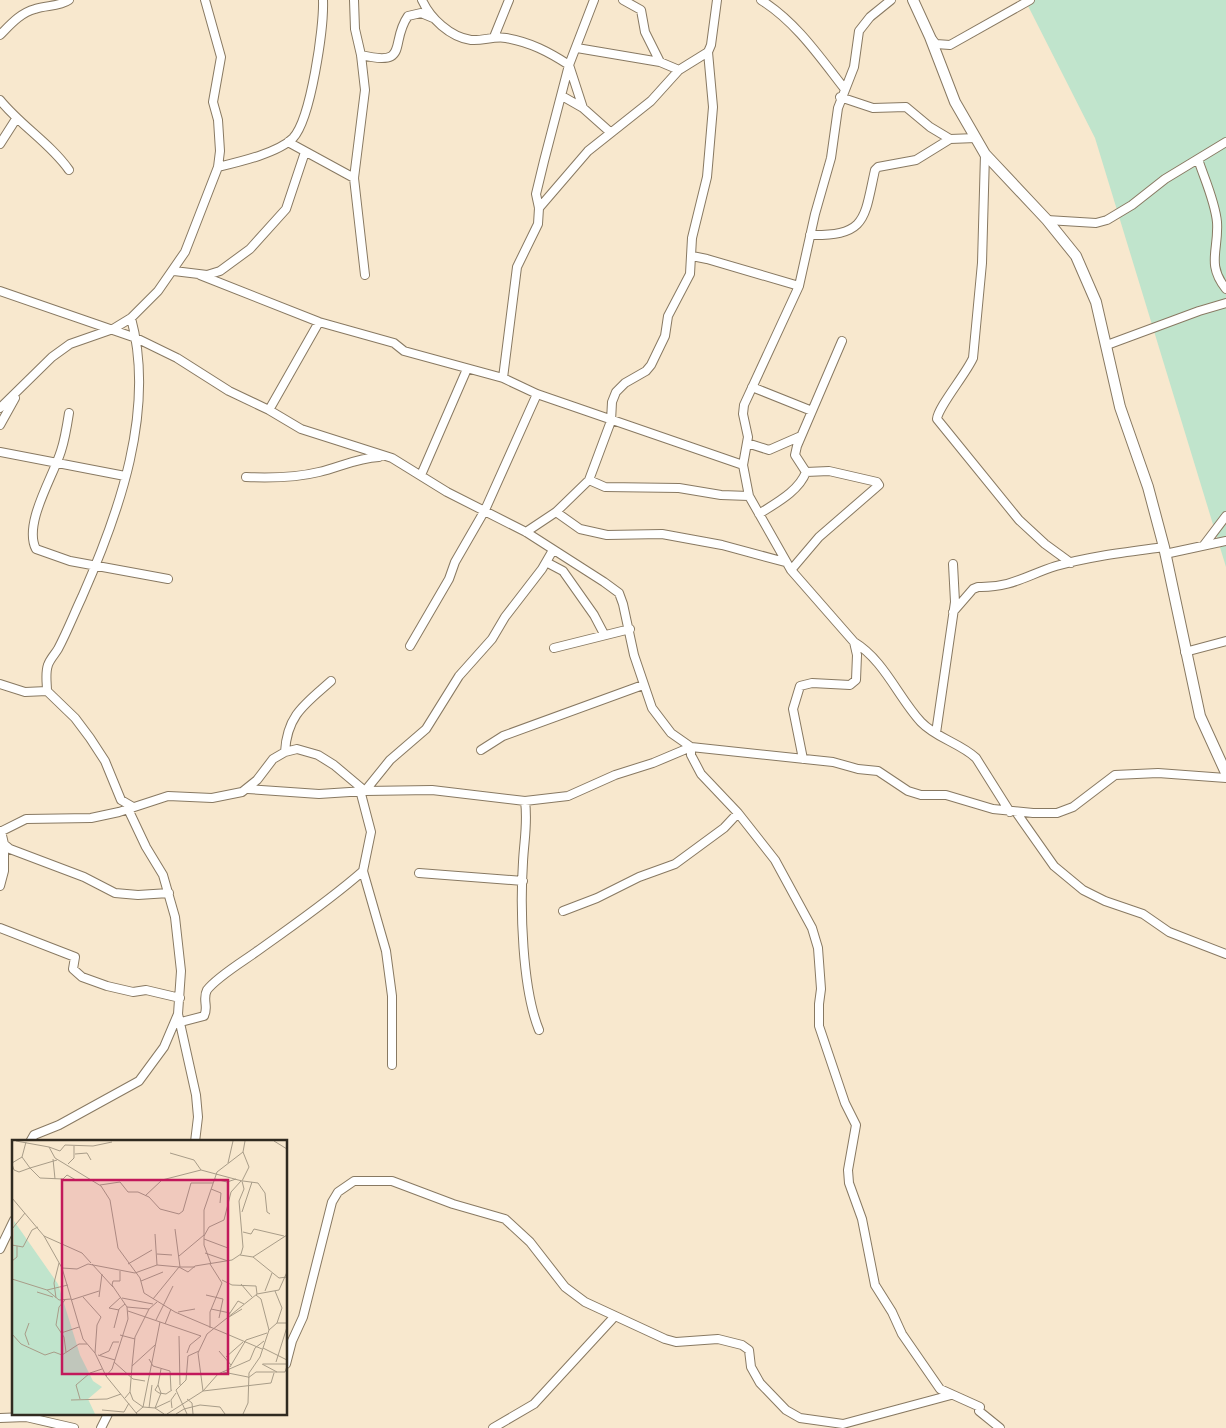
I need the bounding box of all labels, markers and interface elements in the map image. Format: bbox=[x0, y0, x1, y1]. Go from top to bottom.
inset map bbox=[12, 1140, 288, 1416]

